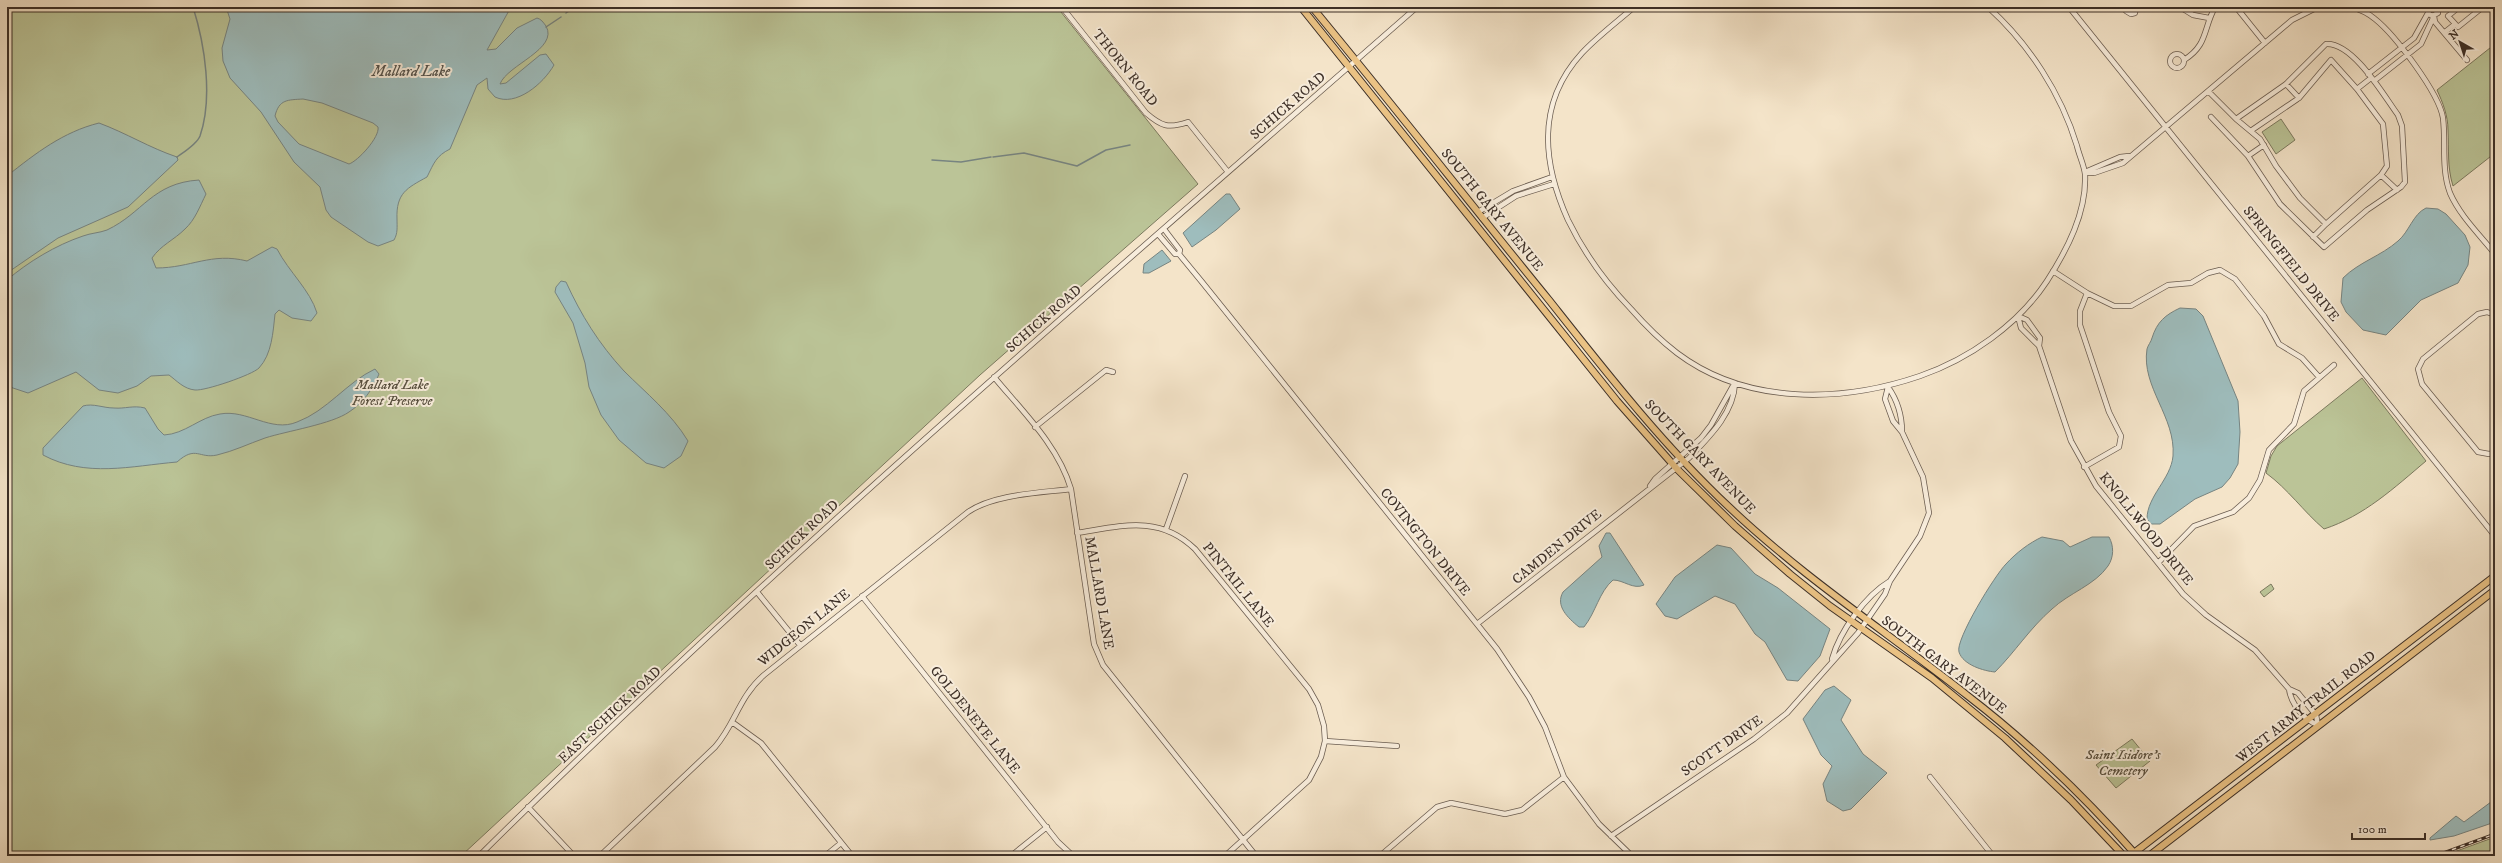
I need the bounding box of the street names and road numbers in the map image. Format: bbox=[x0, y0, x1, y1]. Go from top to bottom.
street label: THORN ROAD bbox=[1088, 26, 1162, 110]
street label: SCHICK ROAD bbox=[1246, 68, 1330, 144]
street label: SOUTH GARY AVENUE bbox=[1437, 145, 1547, 275]
street label: SPRINGFIELD DRIVE bbox=[2239, 203, 2343, 326]
street label: SCHICK ROAD bbox=[1002, 281, 1086, 357]
street label: SOUTH GARY AVENUE bbox=[1641, 396, 1760, 518]
street label: KNOLLWOOD DRIVE bbox=[2095, 469, 2197, 589]
street label: COVINGTON DRIVE bbox=[1376, 484, 1474, 600]
street label: SCHICK ROAD bbox=[761, 496, 843, 574]
street label: CAMDEN DRIVE bbox=[1509, 505, 1605, 589]
street label: MALLARD LANE bbox=[1080, 535, 1118, 651]
street label: PINTAIL LANE bbox=[1198, 539, 1278, 631]
street label: WIDGEON LANE bbox=[753, 585, 854, 671]
street label: SOUTH GARY AVENUE bbox=[1878, 612, 2010, 718]
street label: WEST ARMY TRAIL ROAD bbox=[2232, 647, 2380, 768]
street label: GOLDENEYE LANE bbox=[926, 662, 1024, 778]
street label: EAST SCHICK ROAD bbox=[555, 663, 665, 767]
street label: SCOTT DRIVE bbox=[1678, 711, 1766, 781]

